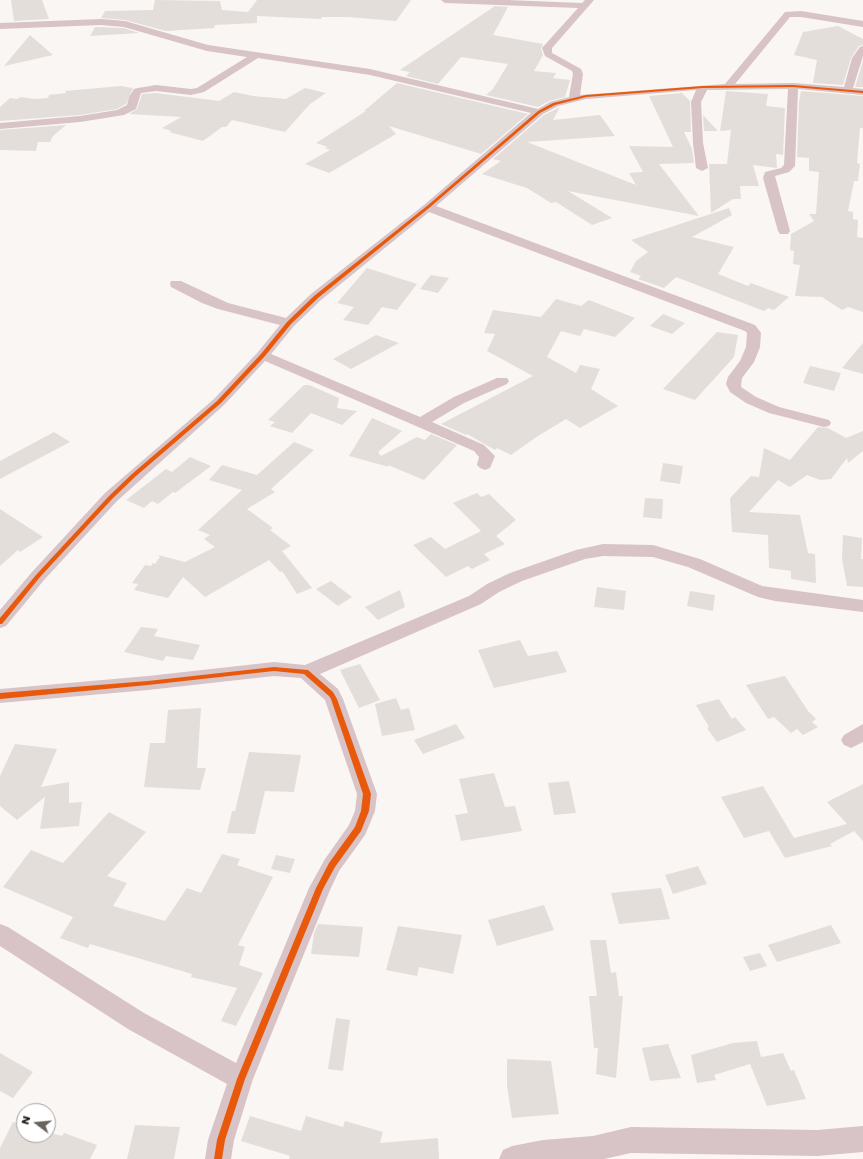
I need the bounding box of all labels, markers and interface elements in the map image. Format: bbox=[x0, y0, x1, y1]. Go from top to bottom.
north arrow bbox=[16, 1103, 56, 1143]
text: N bbox=[17, 1114, 34, 1126]

